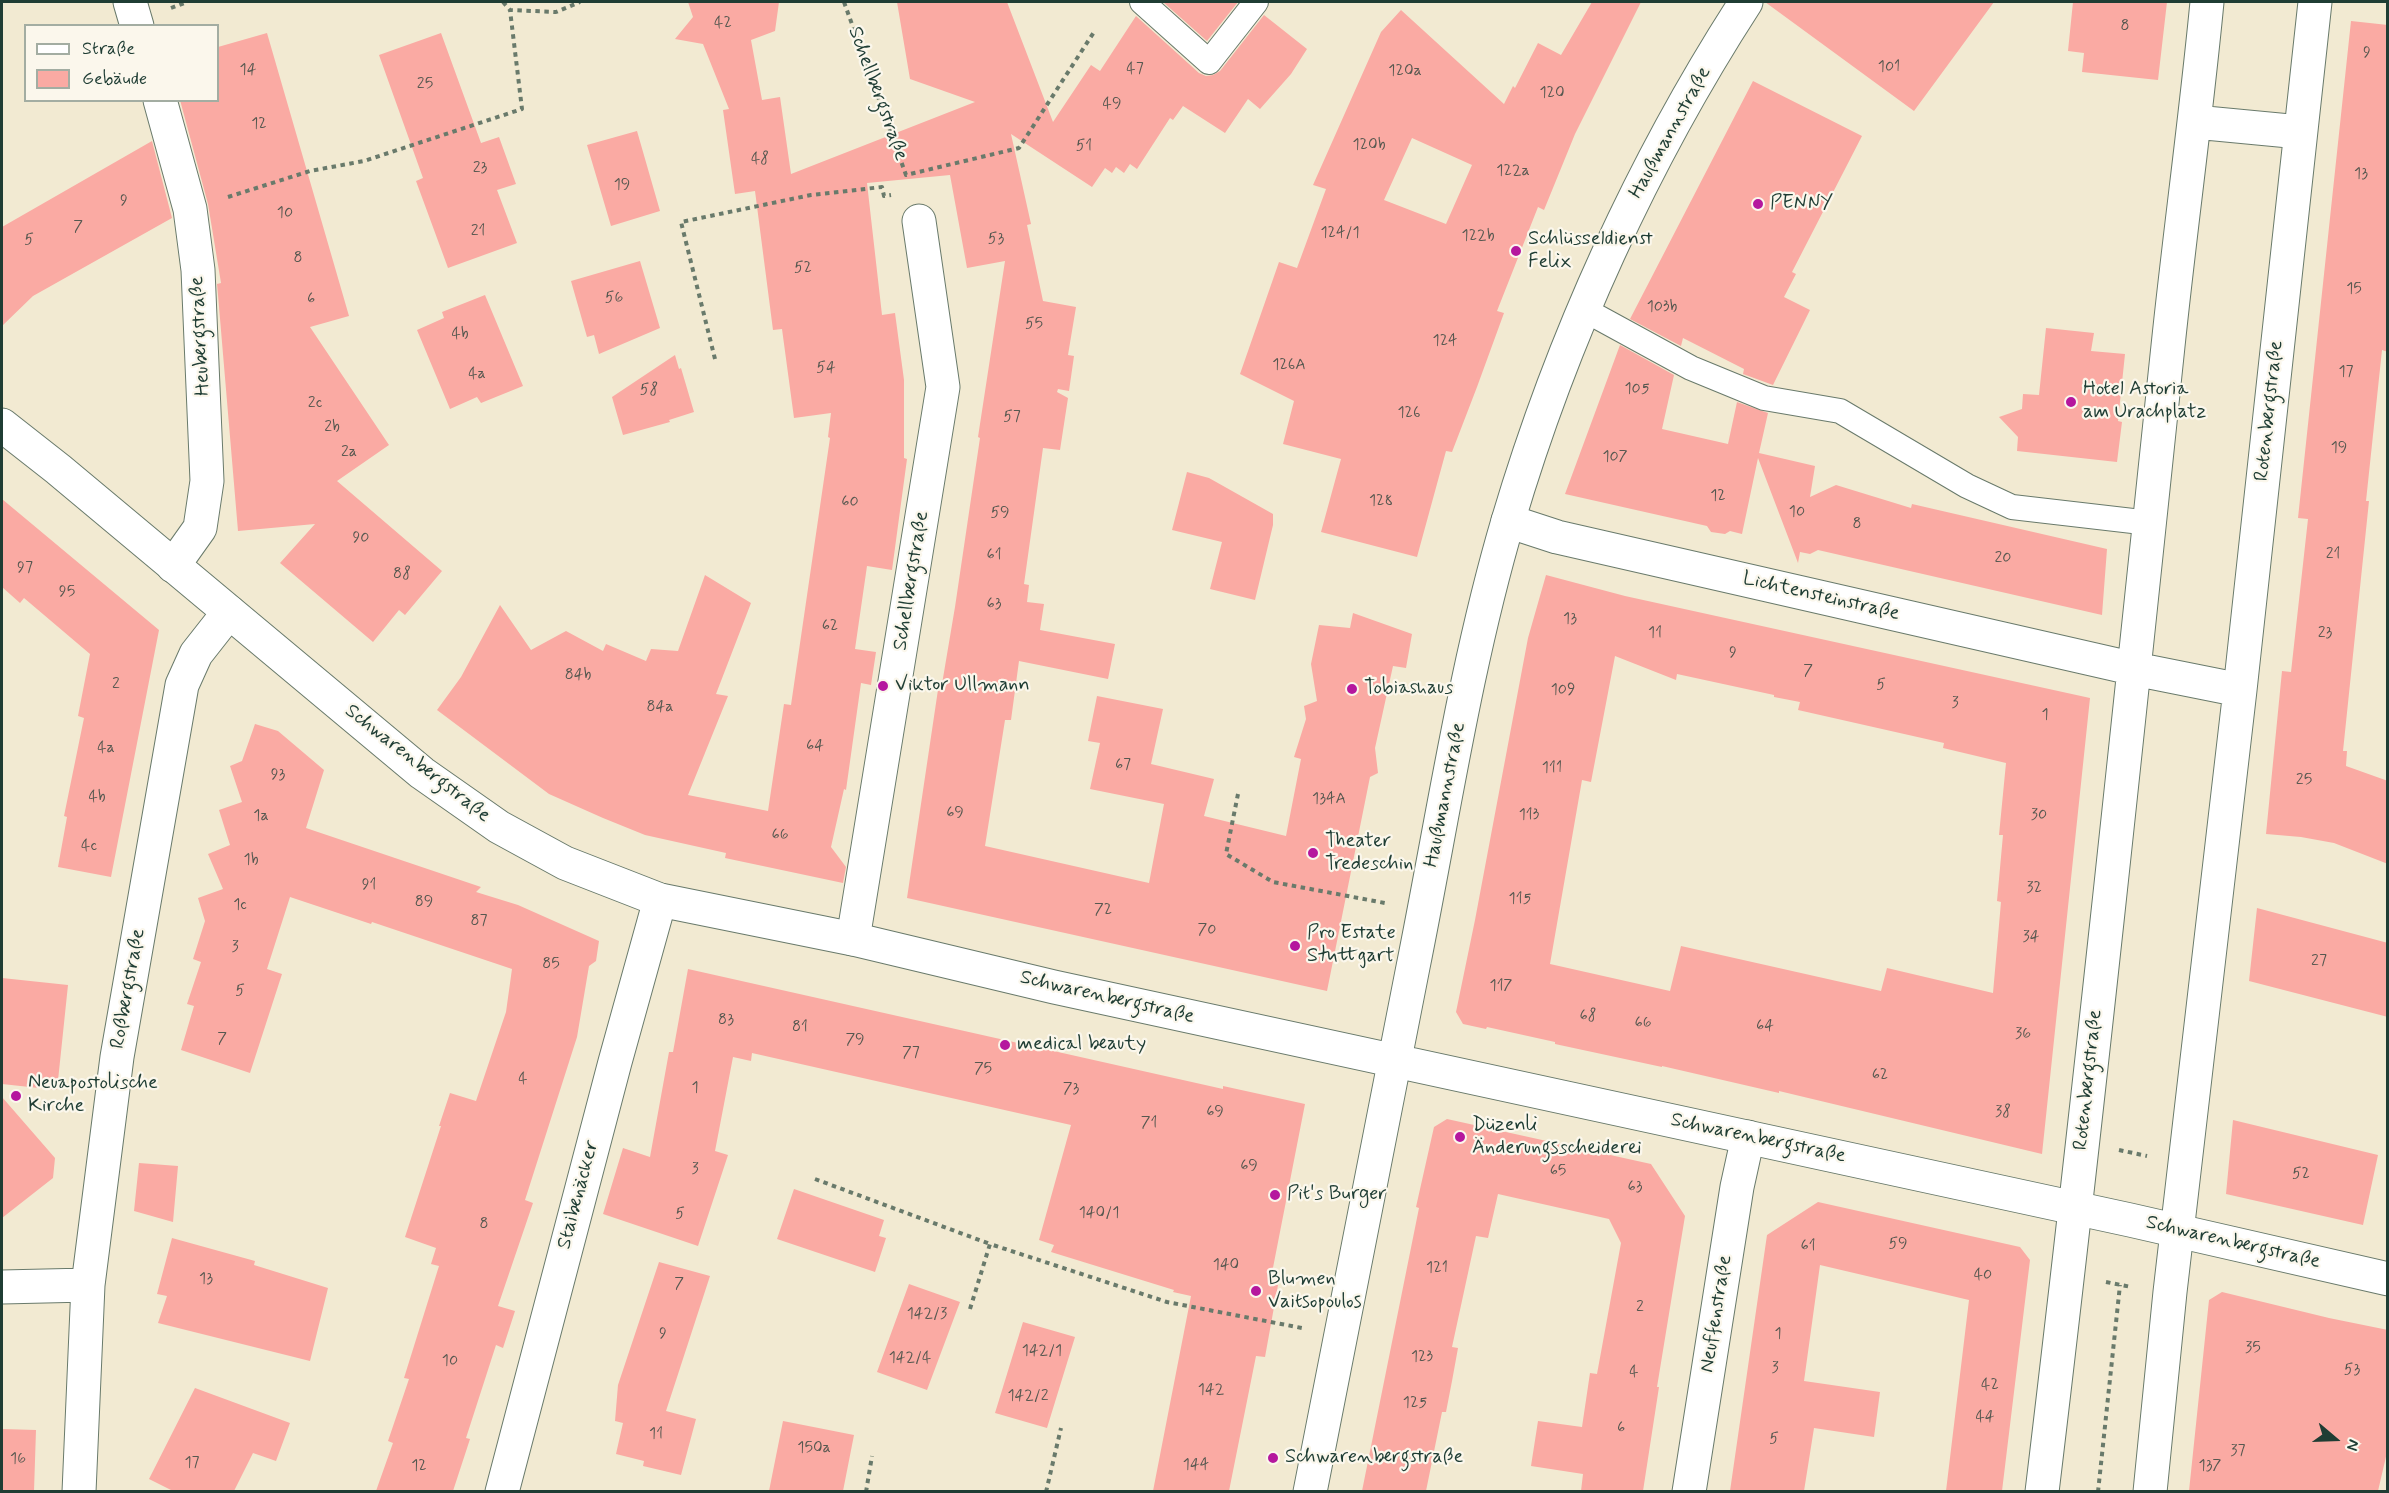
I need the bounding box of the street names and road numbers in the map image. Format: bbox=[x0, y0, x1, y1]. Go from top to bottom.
street label: Schellbergstraße bbox=[842, 24, 912, 164]
street label: Haußmannstraße bbox=[1625, 63, 1717, 203]
street label: Heubergstraße bbox=[186, 275, 216, 397]
street label: Rotenbergstraße bbox=[2251, 339, 2289, 483]
street label: Schellbergstraße bbox=[889, 510, 935, 652]
street label: Lichtensteinstraße bbox=[1740, 567, 1902, 627]
street label: Schwarenbergstraße bbox=[339, 700, 495, 828]
street label: Haußmannstraße bbox=[1420, 720, 1472, 870]
street label: Roßbergstraße bbox=[107, 927, 151, 1051]
street label: Schwarenbergstraße bbox=[1017, 966, 1197, 1030]
street label: Rotenbergstraße bbox=[2070, 1008, 2108, 1152]
street label: Schwarenbergstraße bbox=[1668, 1109, 1848, 1169]
street label: Staibenäcker bbox=[553, 1138, 605, 1252]
street label: Schwarenbergstraße bbox=[2143, 1211, 2323, 1275]
street label: Neuffenstraße bbox=[1696, 1254, 1738, 1374]

